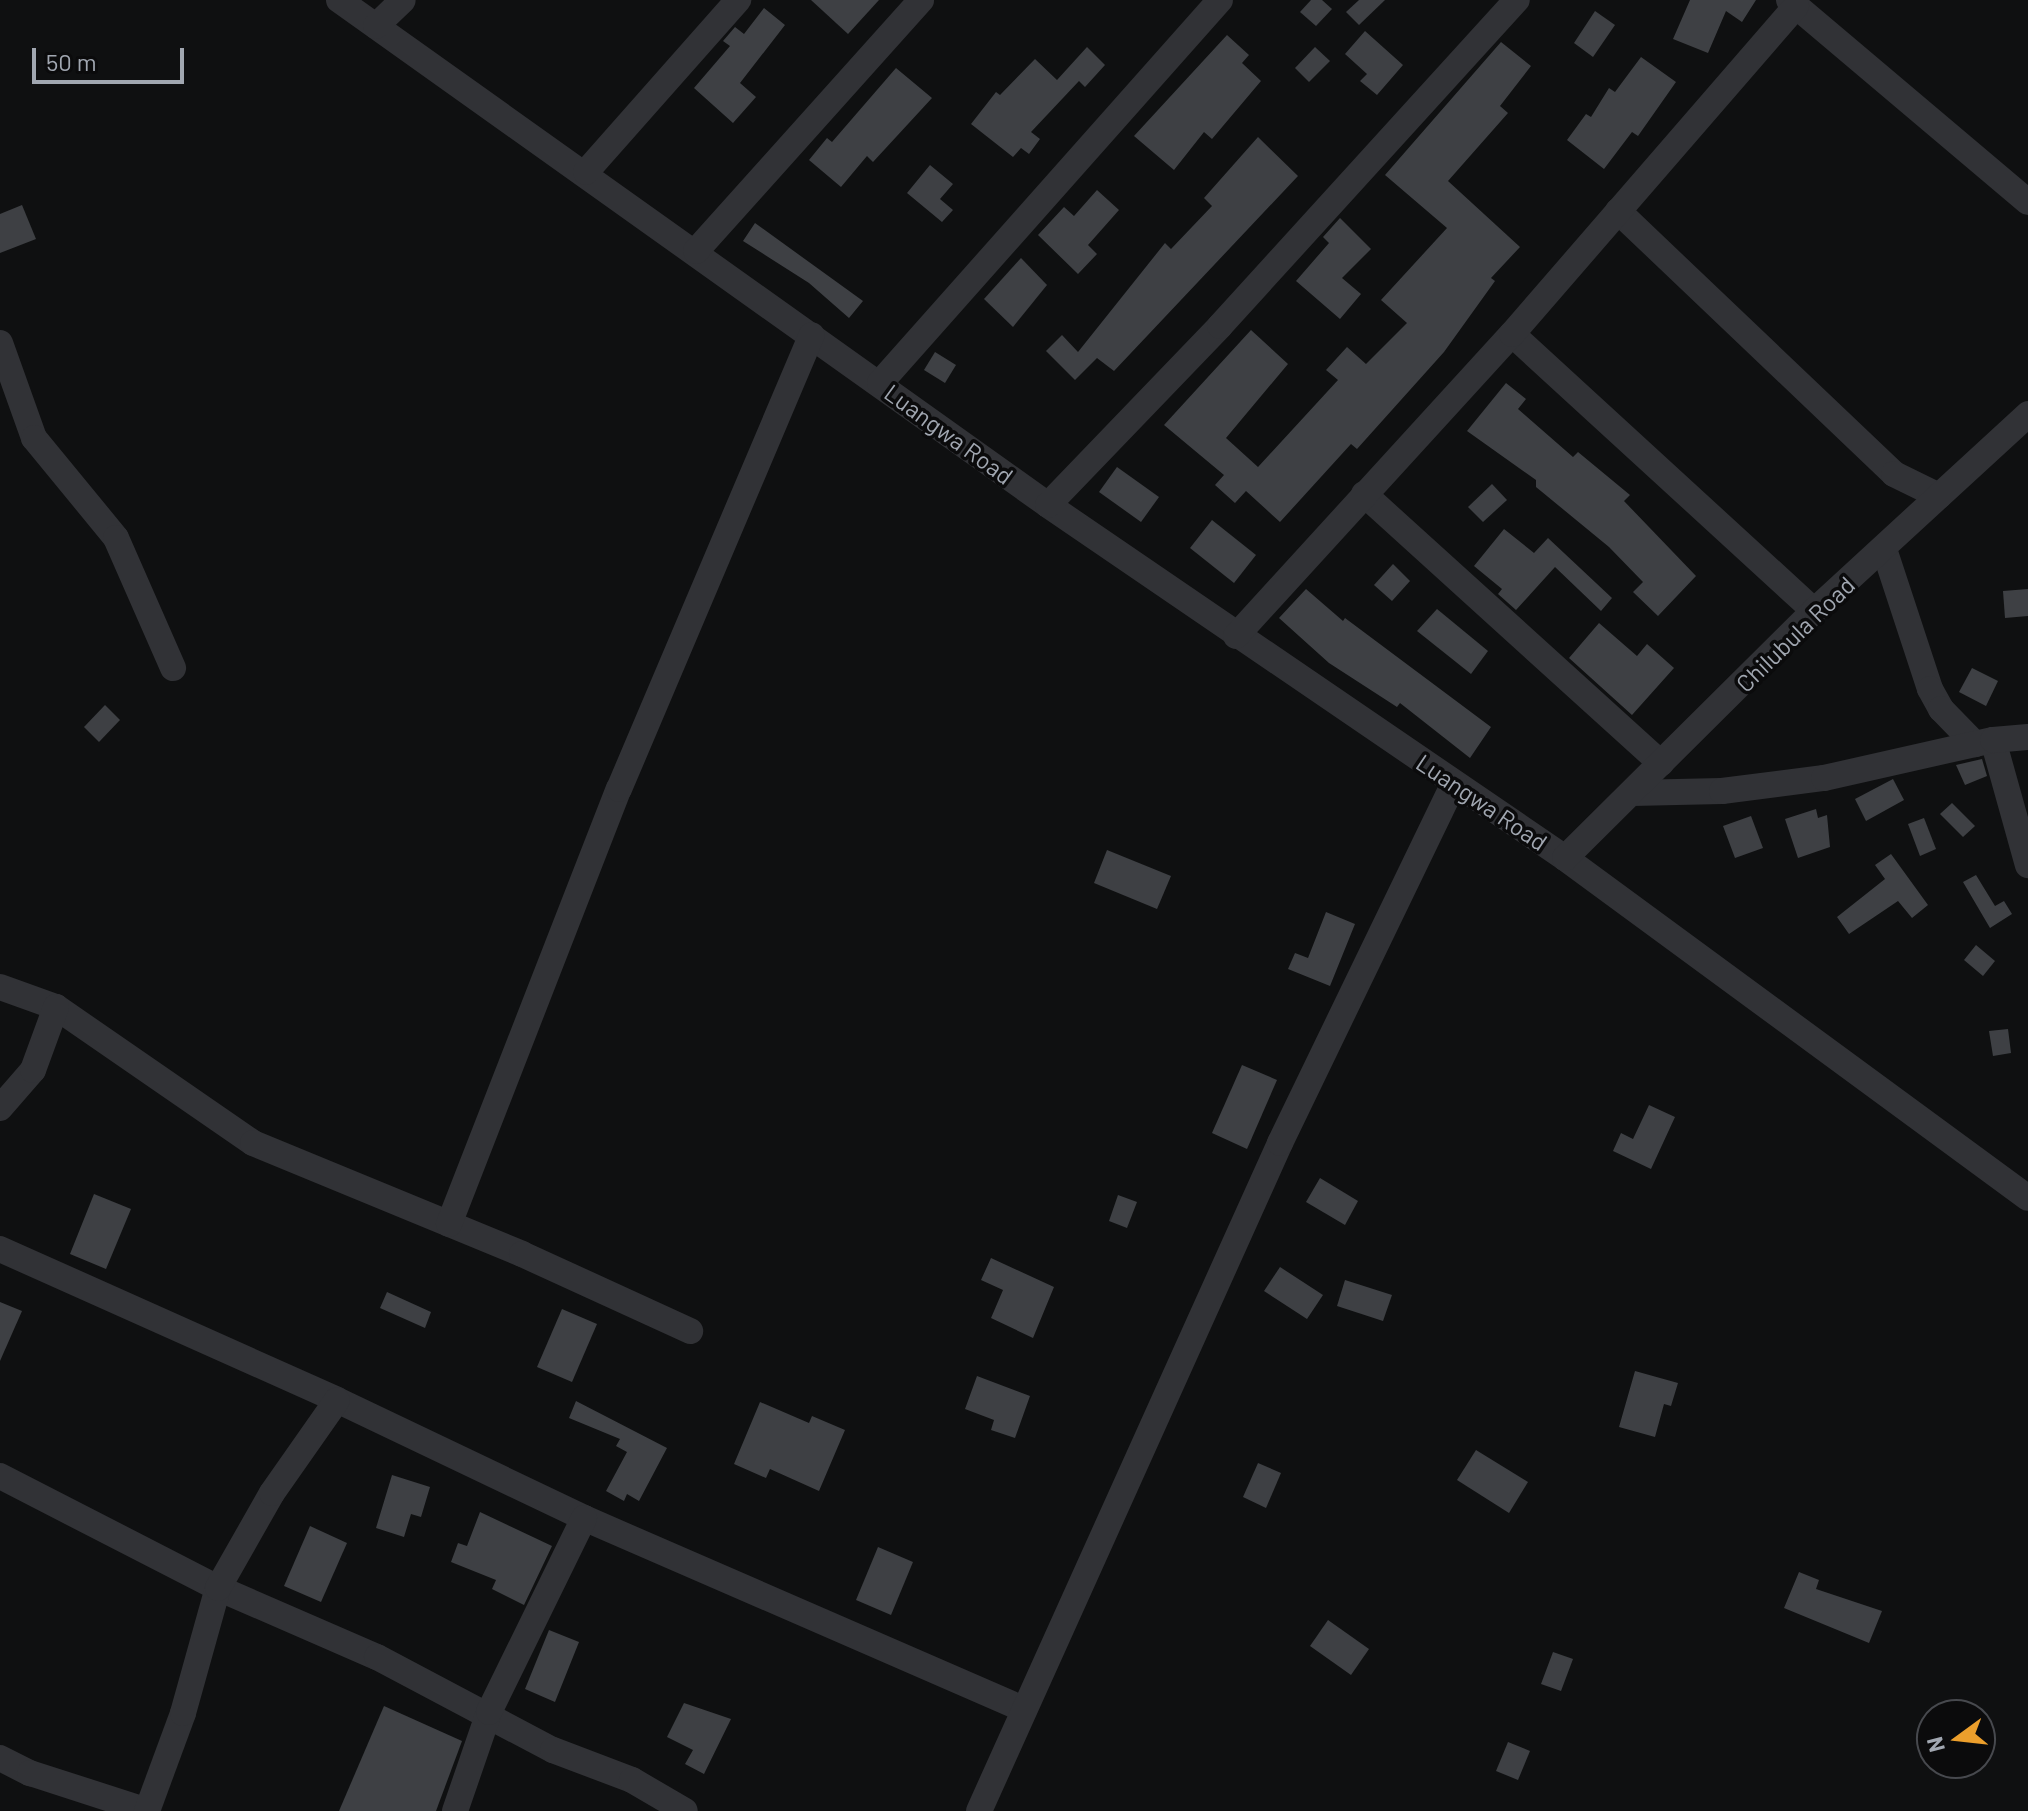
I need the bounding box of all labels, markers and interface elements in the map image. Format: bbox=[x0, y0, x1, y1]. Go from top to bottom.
scale bar bbox=[36, 32, 188, 82]
text: 50 m bbox=[46, 47, 97, 76]
street label: Luangwa Road bbox=[879, 378, 1019, 490]
street label: Chilubula Road bbox=[1730, 570, 1860, 698]
street label: Luangwa Road bbox=[1411, 748, 1553, 856]
north arrow bbox=[1916, 1699, 1996, 1779]
text: N bbox=[1920, 1734, 1949, 1755]

